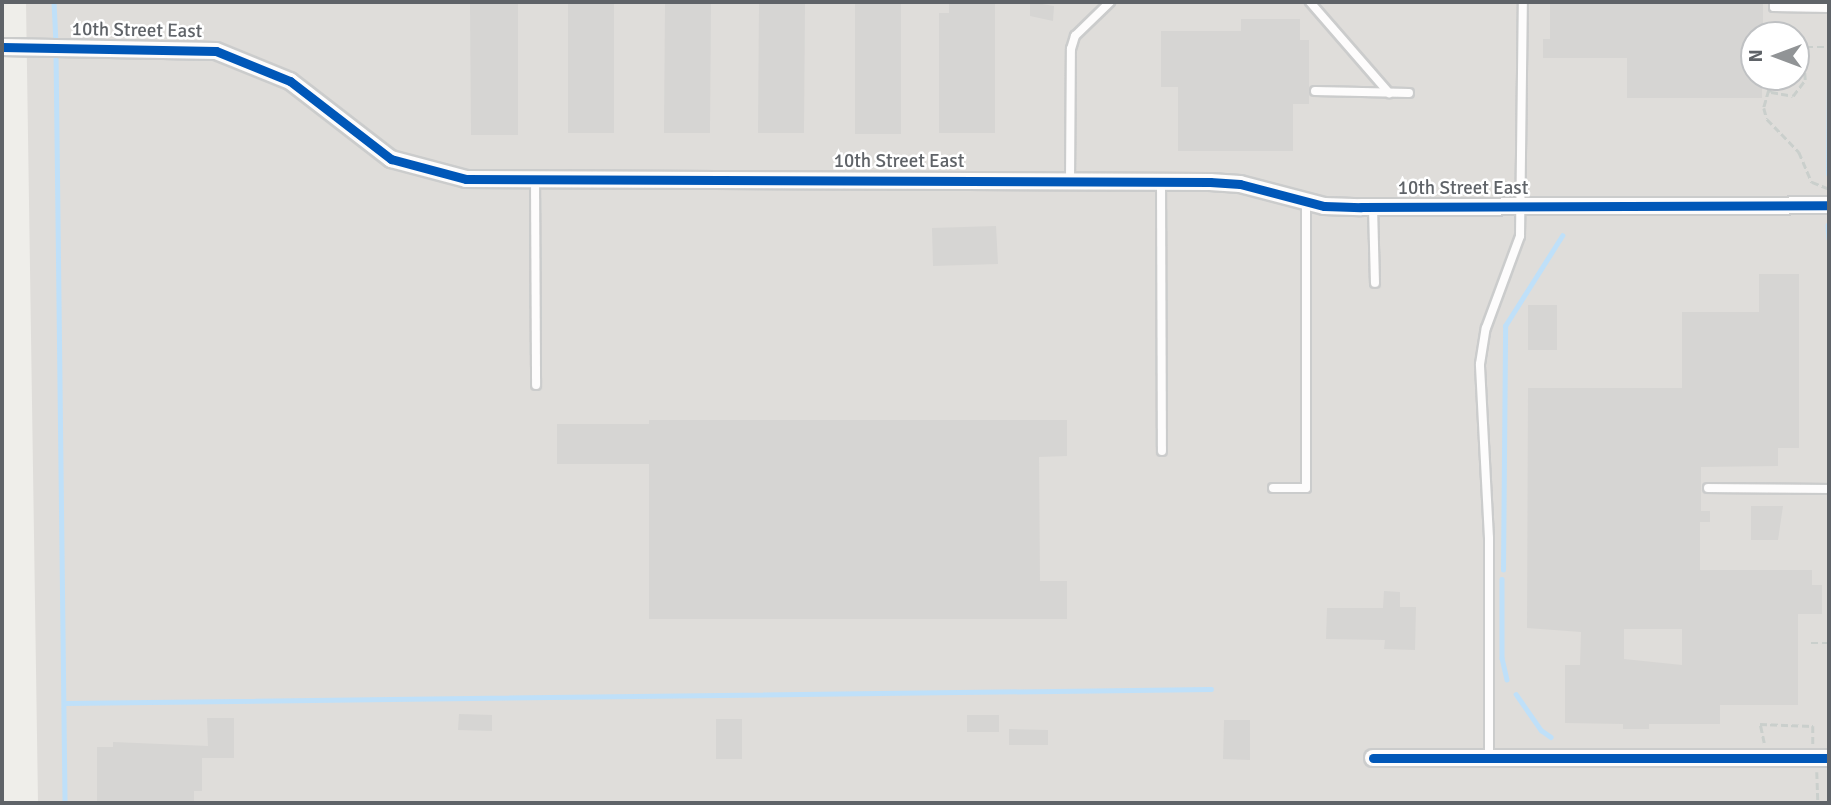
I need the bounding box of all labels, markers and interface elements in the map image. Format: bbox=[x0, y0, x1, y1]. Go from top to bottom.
street label: 10th Street East bbox=[72, 18, 202, 44]
north arrow bbox=[1740, 21, 1810, 91]
text: N bbox=[1744, 49, 1768, 63]
street label: 10th Street East bbox=[834, 151, 964, 173]
street label: 10th Street East bbox=[1398, 178, 1528, 200]

